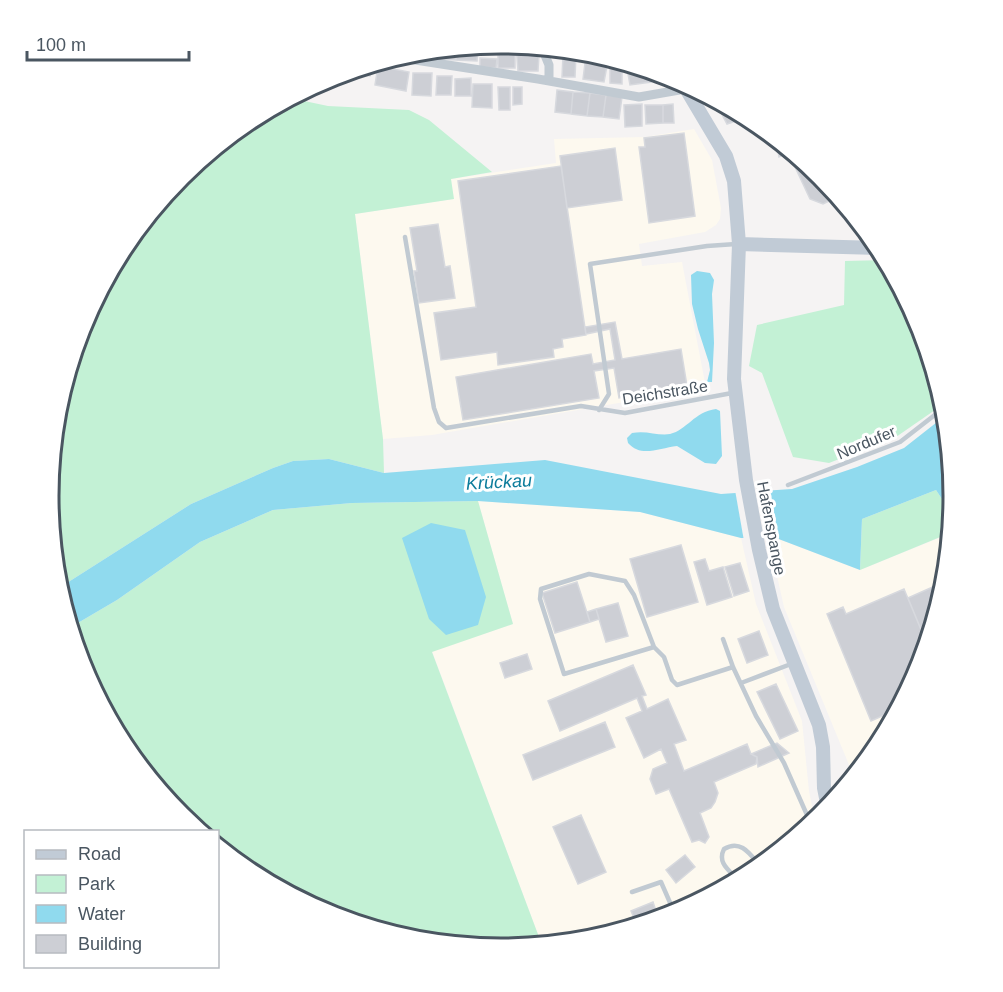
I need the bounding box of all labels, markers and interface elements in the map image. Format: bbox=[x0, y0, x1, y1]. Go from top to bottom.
scale bar bbox=[27, 24, 189, 62]
text: 100 m bbox=[36, 35, 86, 55]
street label: Deichstraße bbox=[621, 377, 709, 408]
street label: Nordufer bbox=[834, 422, 899, 462]
water label: Krückau bbox=[465, 470, 533, 494]
street label: Hafenspange bbox=[754, 480, 789, 577]
legend bbox=[24, 830, 219, 968]
text: Road bbox=[78, 844, 121, 864]
text: Park bbox=[78, 874, 116, 894]
text: Water bbox=[78, 904, 125, 924]
text: Building bbox=[78, 934, 142, 954]

